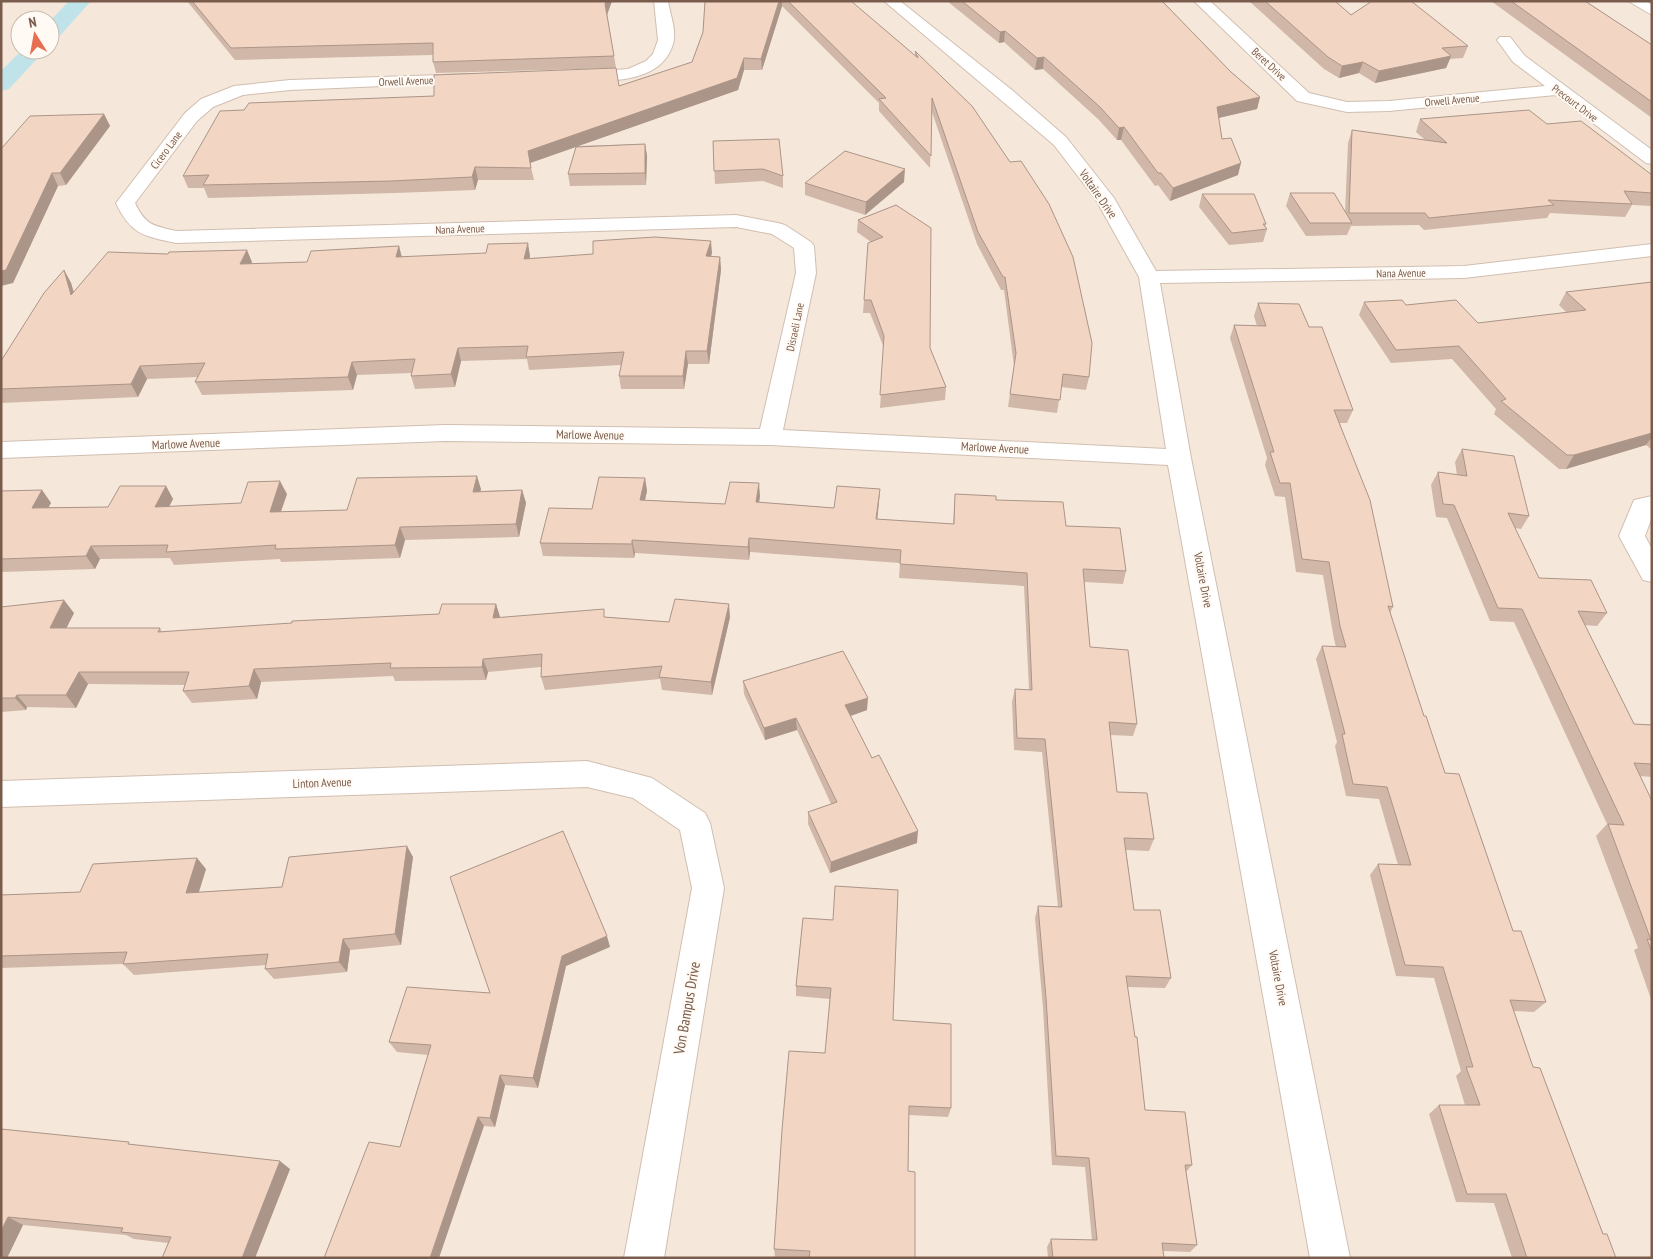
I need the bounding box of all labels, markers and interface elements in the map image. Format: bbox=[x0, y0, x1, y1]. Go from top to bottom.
north arrow bbox=[10, 10, 60, 60]
text: N bbox=[27, 13, 38, 32]
street label: Beret Drive bbox=[1249, 44, 1290, 84]
street label: Orwell Avenue bbox=[378, 73, 434, 89]
street label: Precourt Drive bbox=[1549, 81, 1601, 125]
street label: Orwell Avenue bbox=[1424, 91, 1480, 109]
street label: Cicero Lane bbox=[147, 128, 185, 172]
street label: Voltaire Drive bbox=[1076, 166, 1121, 221]
street label: Nana Avenue bbox=[435, 221, 485, 237]
street label: Nana Avenue bbox=[1376, 266, 1426, 280]
street label: Disraeli Lane bbox=[783, 301, 807, 353]
street label: Marlowe Avenue bbox=[556, 426, 624, 443]
street label: Marlowe Avenue bbox=[152, 435, 220, 452]
street label: Marlowe Avenue bbox=[961, 438, 1029, 457]
street label: Voltaire Drive bbox=[1191, 550, 1216, 609]
street label: Linton Avenue bbox=[292, 774, 352, 791]
street label: Voltaire Drive bbox=[1266, 948, 1291, 1007]
street label: Von Bampus Drive bbox=[669, 960, 704, 1057]

